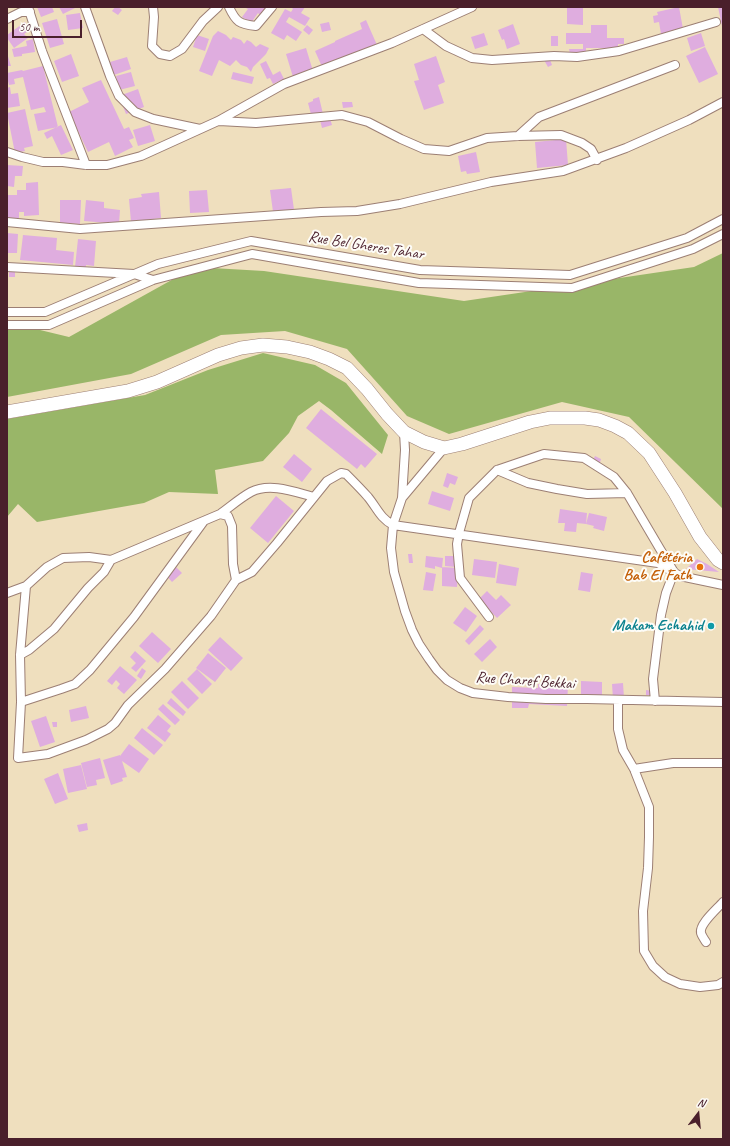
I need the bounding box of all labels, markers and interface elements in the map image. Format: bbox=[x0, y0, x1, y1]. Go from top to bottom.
scale bar bbox=[14, 12, 84, 38]
text: 50 m bbox=[19, 19, 39, 35]
street label: Rue Bel Gheres Tahar bbox=[307, 227, 425, 265]
place label: Cafétéria Bab El Fath bbox=[623, 548, 692, 586]
marker: Cafétéria Bab El Fath bbox=[695, 562, 705, 572]
place label: Makam Echahid bbox=[612, 616, 703, 636]
marker: Makam Echahid bbox=[706, 621, 716, 631]
street label: Rue Charef Bekkai bbox=[475, 668, 575, 694]
north arrow bbox=[678, 1094, 718, 1134]
text: N bbox=[696, 1095, 707, 1110]

